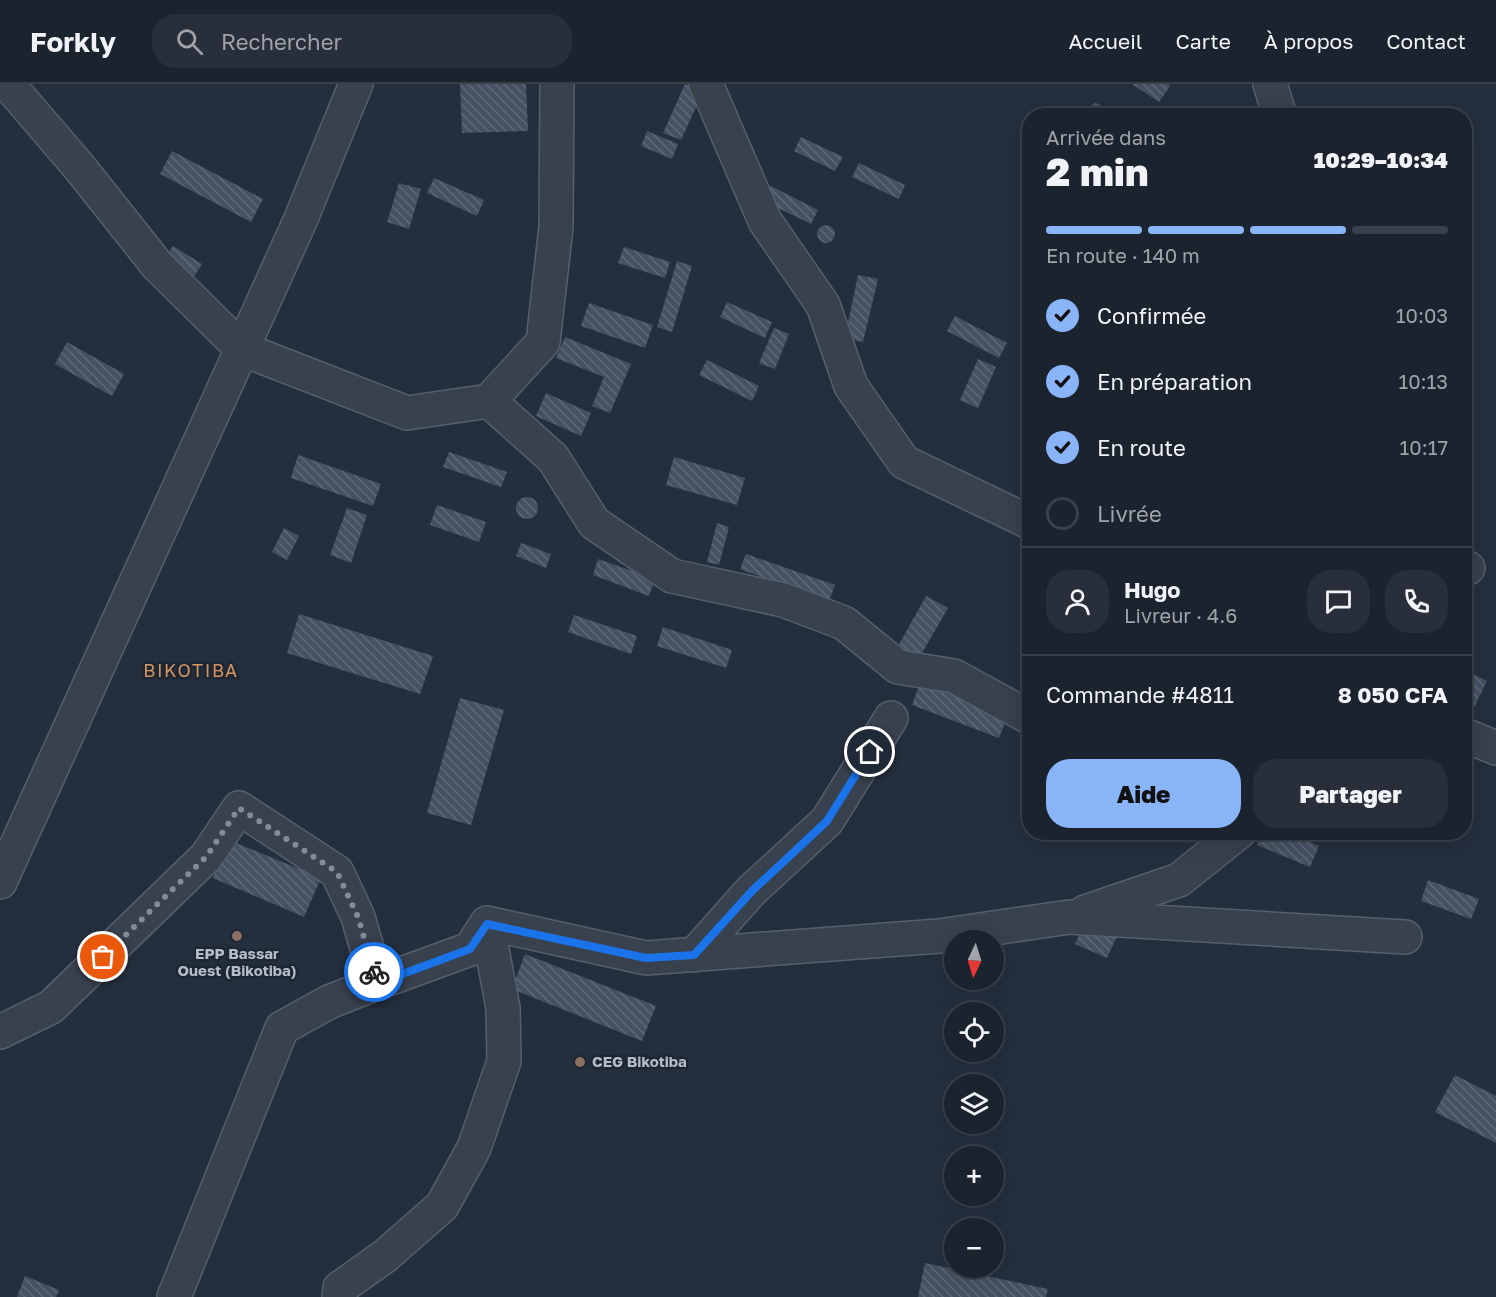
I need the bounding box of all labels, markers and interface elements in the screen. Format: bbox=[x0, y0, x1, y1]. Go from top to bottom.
search box bbox=[152, 14, 572, 68]
text: Forkly bbox=[30, 25, 116, 58]
icon: search bbox=[173, 25, 206, 58]
text: Rechercher bbox=[221, 28, 342, 55]
text: Accueil bbox=[1069, 28, 1142, 54]
text: Carte bbox=[1175, 28, 1231, 54]
text: À propos bbox=[1264, 28, 1353, 54]
text: Contact bbox=[1386, 28, 1466, 54]
text: Arrivée dans bbox=[1046, 125, 1166, 149]
text: 10:29–10:34 bbox=[1314, 146, 1448, 173]
text: 2 min bbox=[1046, 148, 1149, 195]
text: En route · 140 m bbox=[1046, 243, 1200, 267]
icon: check bbox=[1046, 299, 1079, 332]
text: Confirmée bbox=[1097, 302, 1206, 329]
text: 10:03 bbox=[1396, 303, 1448, 327]
icon: check bbox=[1046, 365, 1079, 398]
text: En préparation bbox=[1097, 368, 1252, 395]
text: 10:13 bbox=[1399, 369, 1448, 393]
icon: check bbox=[1046, 431, 1079, 464]
text: En route bbox=[1097, 434, 1186, 461]
text: 10:17 bbox=[1400, 435, 1448, 459]
text: Livrée bbox=[1097, 500, 1162, 527]
button: person bbox=[1046, 570, 1109, 633]
button: chat bbox=[1307, 570, 1370, 633]
button: phone bbox=[1385, 570, 1448, 633]
text: Hugo bbox=[1124, 576, 1181, 603]
text: Livreur · 4.6 bbox=[1124, 603, 1237, 627]
district label: BIKOTIBA bbox=[143, 659, 239, 681]
text: Commande #4811 bbox=[1046, 681, 1234, 708]
text: 8 050 CFA bbox=[1338, 681, 1448, 708]
pin bbox=[844, 726, 895, 777]
icon: home bbox=[853, 735, 886, 768]
button: Aide bbox=[1046, 759, 1241, 828]
button: Partager bbox=[1253, 759, 1448, 828]
marker: EPP Bassar Ouest (Bikotiba) bbox=[230, 929, 244, 943]
north arrow bbox=[944, 930, 1004, 990]
map controls bbox=[944, 930, 1004, 1278]
pin bbox=[77, 931, 128, 982]
icon: bag bbox=[86, 940, 119, 973]
courier bbox=[344, 942, 404, 1002]
place label: EPP Bassar Ouest (Bikotiba) bbox=[178, 944, 296, 979]
icon: bike bbox=[358, 956, 391, 989]
button: locate bbox=[944, 1002, 1004, 1062]
place label: CEG Bikotiba bbox=[592, 1052, 687, 1070]
marker: CEG Bikotiba bbox=[573, 1055, 587, 1069]
button: layers bbox=[944, 1074, 1004, 1134]
button: + bbox=[944, 1146, 1004, 1206]
button: − bbox=[944, 1218, 1004, 1278]

